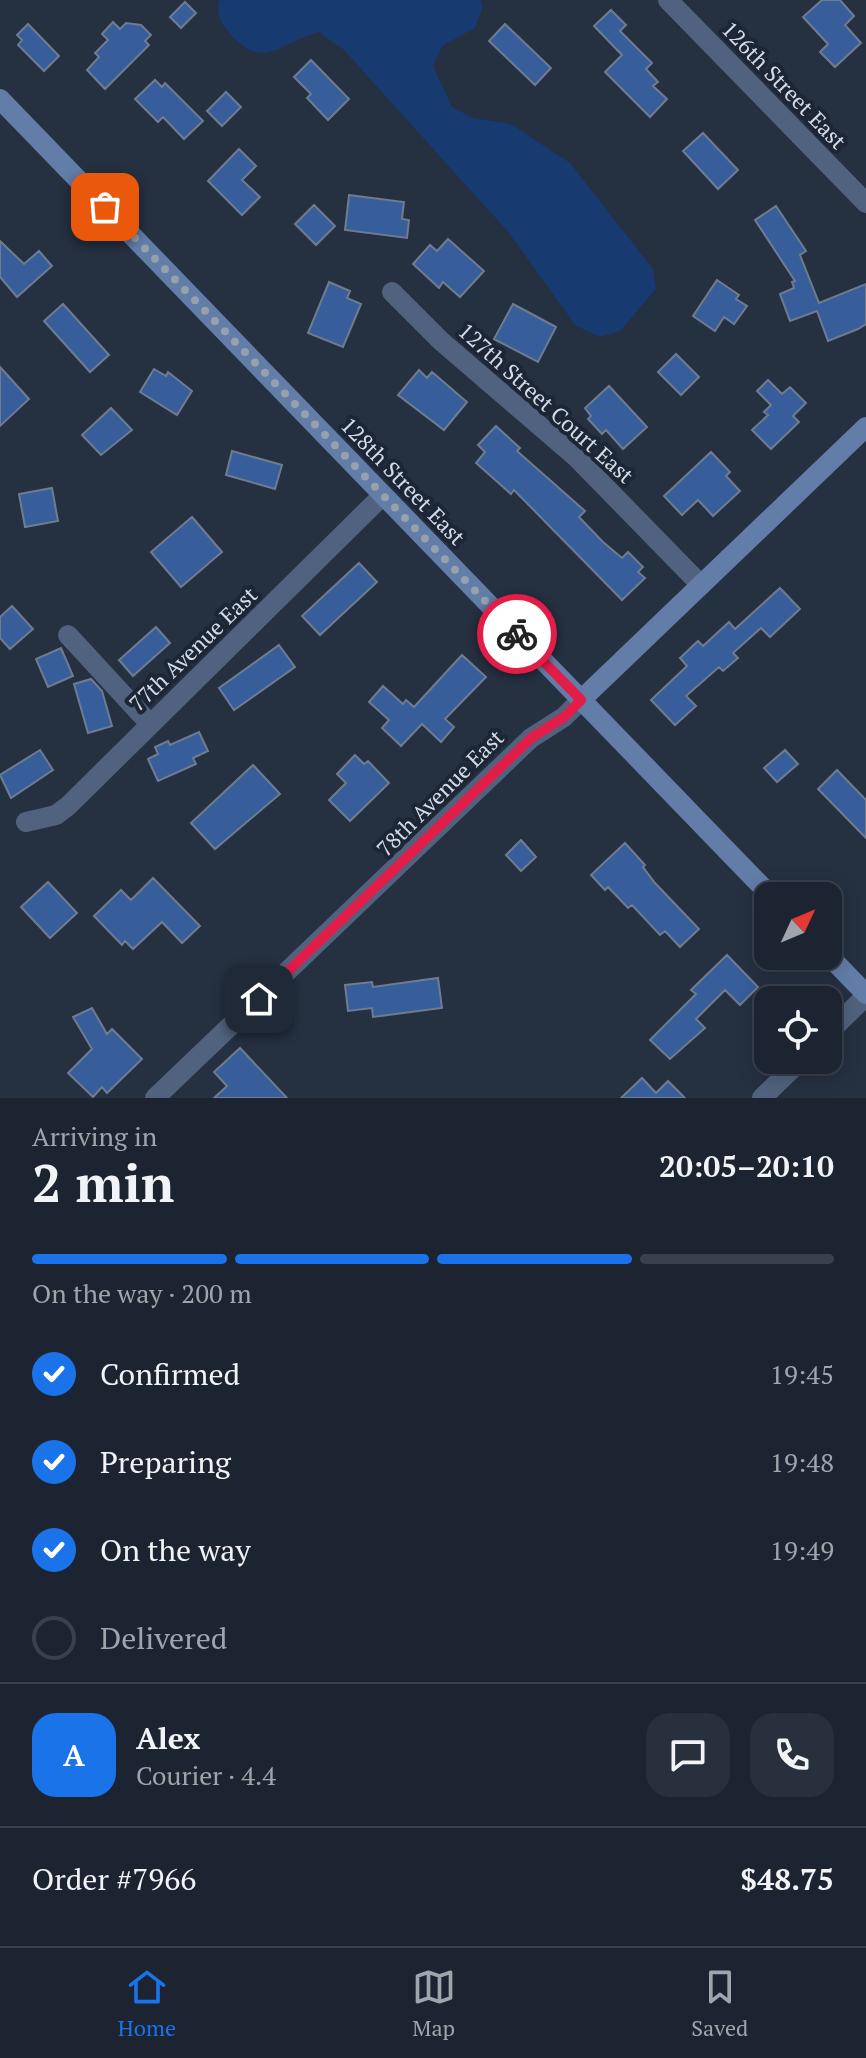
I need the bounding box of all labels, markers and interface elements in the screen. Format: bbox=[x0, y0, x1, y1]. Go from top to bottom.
street label: 126th Street East bbox=[716, 14, 853, 155]
pin bbox=[71, 173, 139, 241]
icon: bag bbox=[83, 185, 127, 229]
street label: 127th Street Court East bbox=[452, 316, 640, 489]
street label: 128th Street East bbox=[335, 410, 472, 551]
street label: 77th Avenue East bbox=[122, 580, 263, 717]
courier bbox=[477, 594, 557, 674]
icon: bike bbox=[495, 612, 539, 656]
street label: 78th Avenue East bbox=[370, 723, 509, 862]
north arrow bbox=[754, 882, 842, 970]
map controls bbox=[754, 882, 842, 1074]
pin bbox=[225, 965, 293, 1033]
icon: home bbox=[237, 977, 281, 1021]
button: locate bbox=[754, 986, 842, 1074]
text: Arriving in bbox=[32, 1119, 157, 1153]
text: 20:05–20:10 bbox=[659, 1146, 834, 1186]
text: 2 min bbox=[32, 1148, 174, 1217]
text: On the way · 200 m bbox=[32, 1276, 252, 1310]
icon: check bbox=[32, 1352, 76, 1396]
text: Confirmed bbox=[100, 1354, 240, 1394]
text: 19:45 bbox=[770, 1357, 834, 1391]
icon: check bbox=[32, 1440, 76, 1484]
text: Preparing bbox=[100, 1442, 231, 1482]
text: 19:48 bbox=[770, 1445, 834, 1479]
icon: check bbox=[32, 1528, 76, 1572]
text: On the way bbox=[100, 1530, 251, 1570]
text: 19:49 bbox=[770, 1533, 834, 1567]
text: Delivered bbox=[100, 1618, 227, 1658]
button: chat bbox=[646, 1713, 730, 1797]
button: phone bbox=[750, 1713, 834, 1797]
text: Alex bbox=[136, 1718, 200, 1758]
text: A bbox=[63, 1735, 85, 1775]
text: Courier · 4.4 bbox=[136, 1758, 276, 1792]
text: Order #7966 bbox=[32, 1859, 196, 1899]
text: $48.75 bbox=[740, 1859, 834, 1899]
tab: Home bbox=[118, 1965, 176, 2042]
tab: Map bbox=[412, 1965, 456, 2042]
tab: Saved bbox=[691, 1965, 748, 2042]

